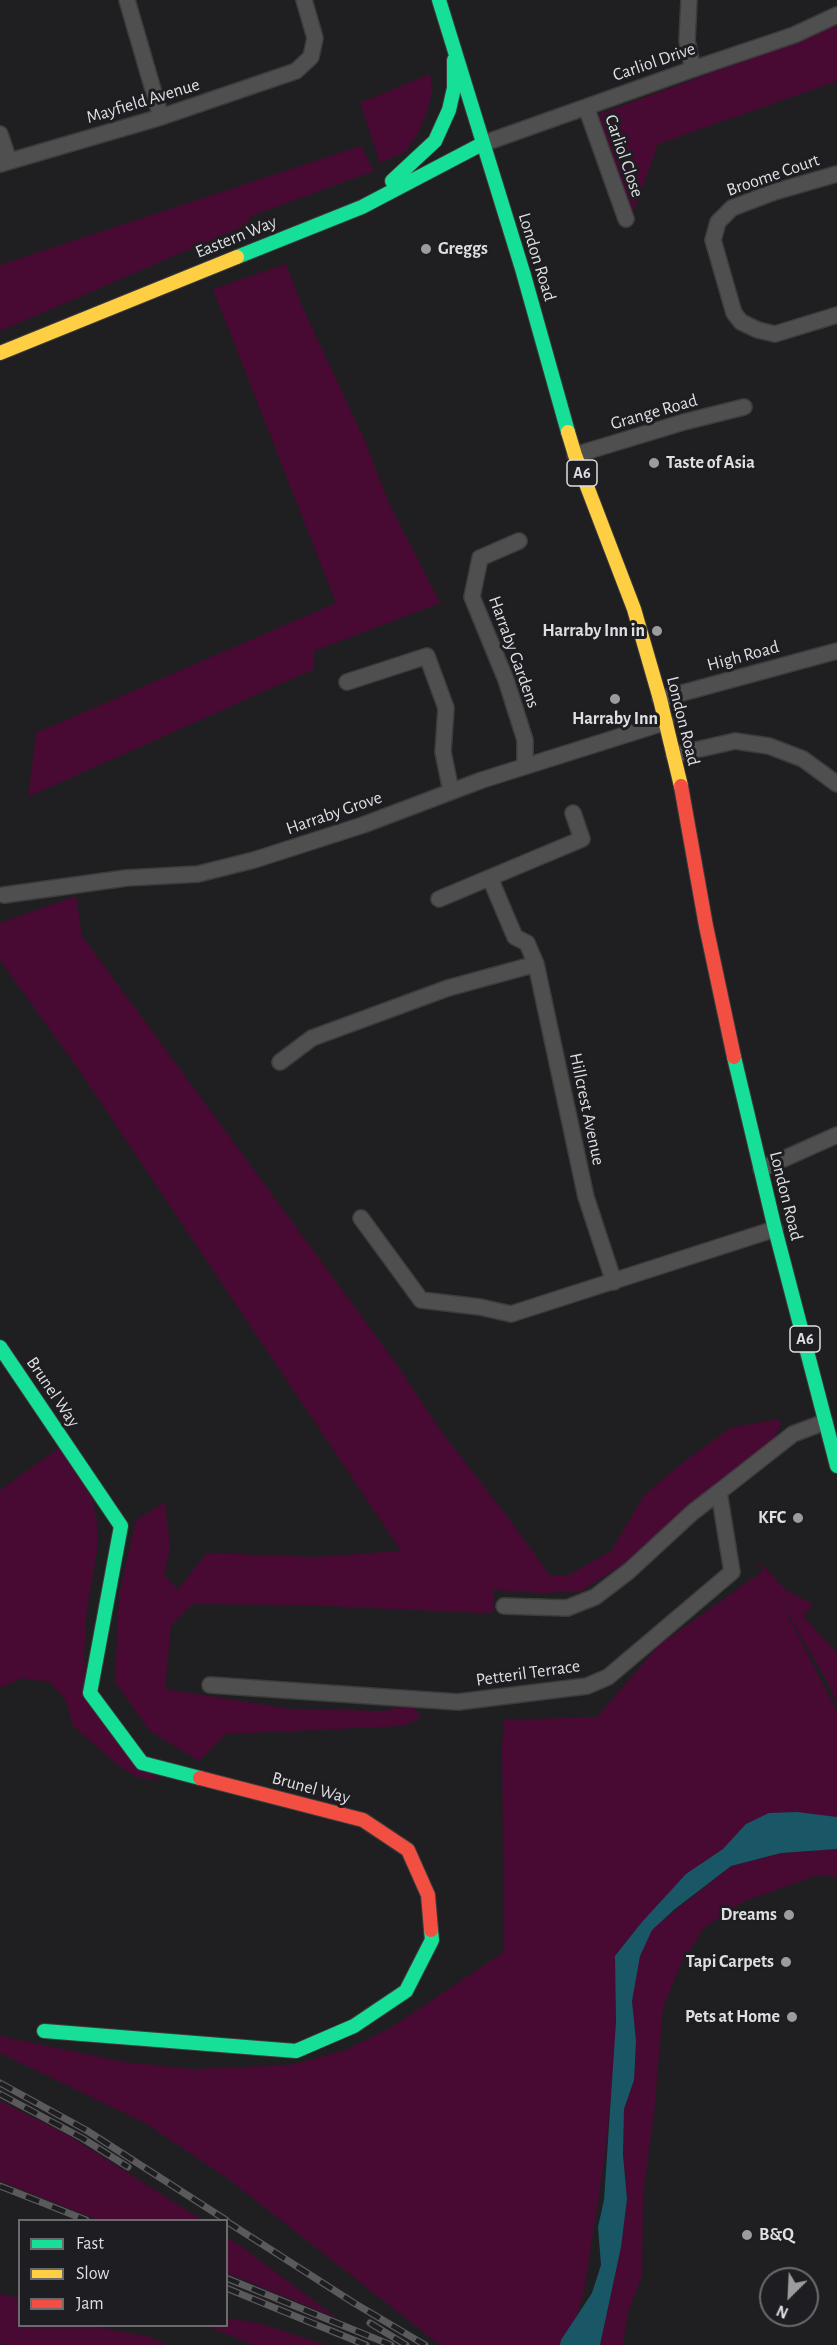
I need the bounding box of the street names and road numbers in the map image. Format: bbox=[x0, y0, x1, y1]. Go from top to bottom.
street label: Carliol Drive bbox=[610, 38, 698, 86]
street label: Mayfield Avenue bbox=[84, 74, 202, 128]
street label: Carliol Close bbox=[600, 112, 648, 200]
street label: Broome Court bbox=[724, 149, 822, 201]
street label: London Road bbox=[513, 210, 561, 304]
street label: Eastern Way bbox=[192, 211, 280, 263]
street label: Grange Road bbox=[608, 389, 700, 435]
road number: A6 bbox=[567, 460, 597, 486]
street label: Harraby Gardens bbox=[484, 593, 544, 711]
street label: High Road bbox=[705, 636, 781, 676]
street label: London Road bbox=[661, 674, 705, 768]
street label: Harraby Grove bbox=[283, 787, 385, 839]
street label: Hillcrest Avenue bbox=[565, 1051, 609, 1167]
street label: London Road bbox=[764, 1149, 808, 1243]
road number: A6 bbox=[790, 1326, 820, 1352]
street label: Brunel Way bbox=[22, 1353, 84, 1431]
street label: Petteril Terrace bbox=[475, 1655, 581, 1691]
street label: Brunel Way bbox=[269, 1767, 353, 1809]

